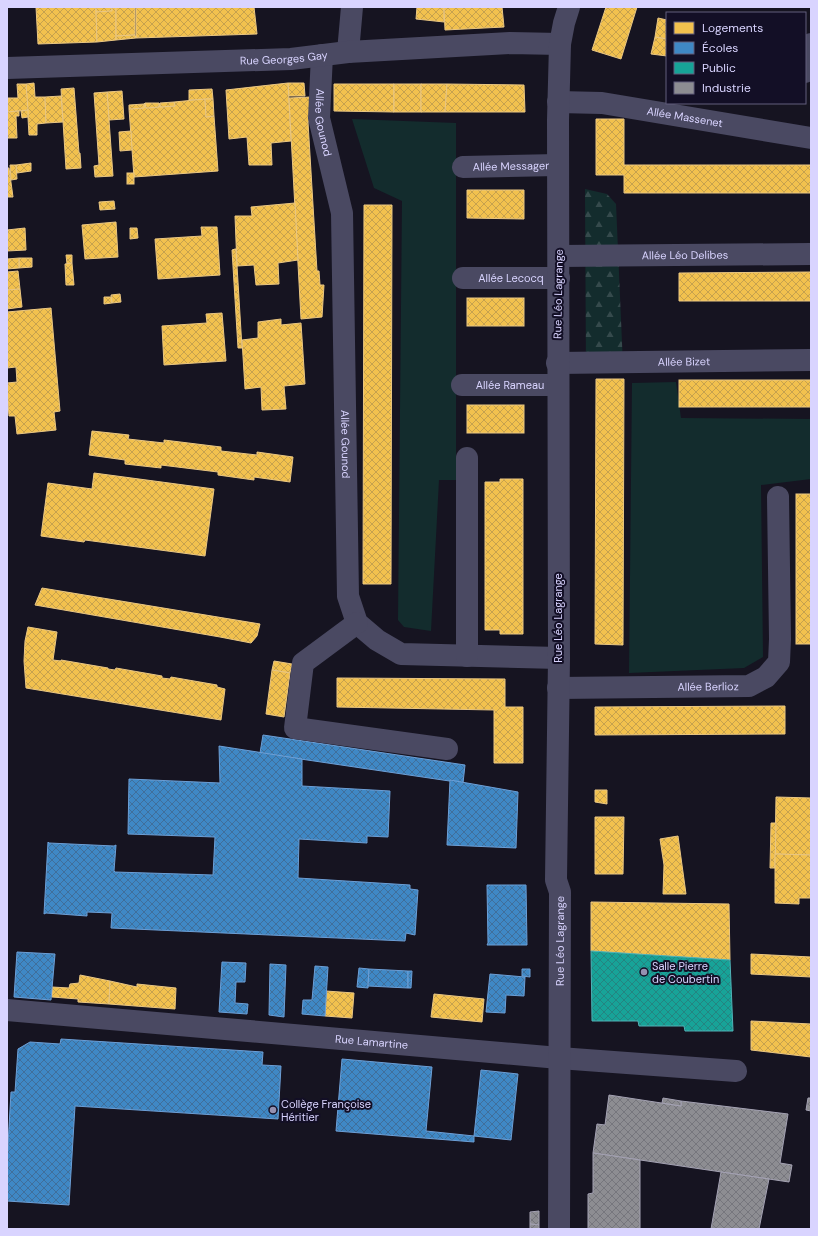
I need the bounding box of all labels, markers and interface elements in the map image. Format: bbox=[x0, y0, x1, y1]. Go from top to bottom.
legend bbox=[666, 12, 806, 104]
text: Logements bbox=[702, 20, 763, 36]
text: Écoles bbox=[702, 40, 738, 56]
street label: Rue Georges Gay bbox=[240, 48, 328, 68]
text: Public bbox=[702, 60, 736, 76]
text: Industrie bbox=[702, 80, 751, 96]
street label: Allée Gounod bbox=[312, 88, 335, 158]
street label: Allée Massenet bbox=[646, 104, 724, 130]
street label: Allée Messager bbox=[473, 158, 549, 174]
street label: Allée Léo Delibes bbox=[642, 248, 728, 262]
street label: Rue Léo Lagrange bbox=[550, 249, 566, 339]
street label: Allée Lecocq bbox=[478, 271, 544, 285]
street label: Allée Bizet bbox=[658, 354, 710, 369]
street label: Allée Rameau bbox=[476, 378, 544, 392]
street label: Allée Gounod bbox=[338, 410, 353, 479]
street label: Rue Léo Lagrange bbox=[551, 573, 565, 663]
street label: Allée Berlioz bbox=[677, 679, 739, 694]
street label: Rue Léo Lagrange bbox=[553, 896, 567, 986]
place label: Salle Pierre de Coubertin bbox=[652, 959, 719, 986]
marker: Salle Pierre de Coubertin bbox=[639, 967, 649, 977]
street label: Rue Lamartine bbox=[335, 1032, 409, 1052]
place label: Collège Françoise Héritier bbox=[281, 1097, 371, 1124]
marker: Collège Françoise Héritier bbox=[268, 1105, 278, 1115]

